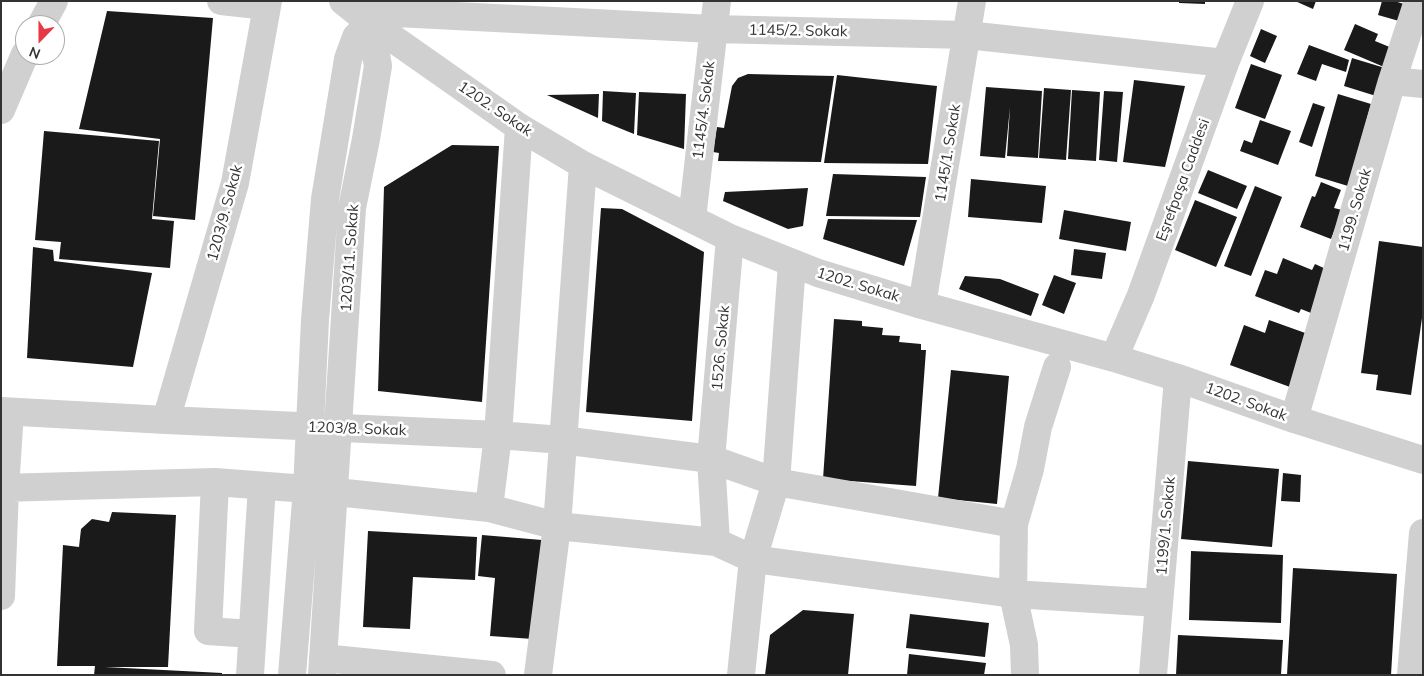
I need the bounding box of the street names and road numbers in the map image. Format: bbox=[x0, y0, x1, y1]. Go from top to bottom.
street label: 1145/2. Sokak bbox=[748, 21, 848, 41]
street label: 1145/4. Sokak bbox=[689, 60, 719, 160]
street label: 1202. Sokak bbox=[454, 78, 536, 140]
street label: 1145/1. Sokak bbox=[931, 103, 965, 203]
street label: Eşrefpaşa Caddesi bbox=[1152, 116, 1214, 244]
street label: 1203/9. Sokak bbox=[204, 163, 246, 263]
street label: 1199. Sokak bbox=[1335, 166, 1375, 254]
street label: 1203/11. Sokak bbox=[337, 204, 363, 312]
street label: 1202. Sokak bbox=[814, 264, 902, 306]
street label: 1526. Sokak bbox=[708, 305, 734, 391]
street label: 1202. Sokak bbox=[1203, 379, 1289, 425]
street label: 1203/8. Sokak bbox=[307, 418, 407, 440]
street label: 1199/1. Sokak bbox=[1153, 476, 1179, 576]

